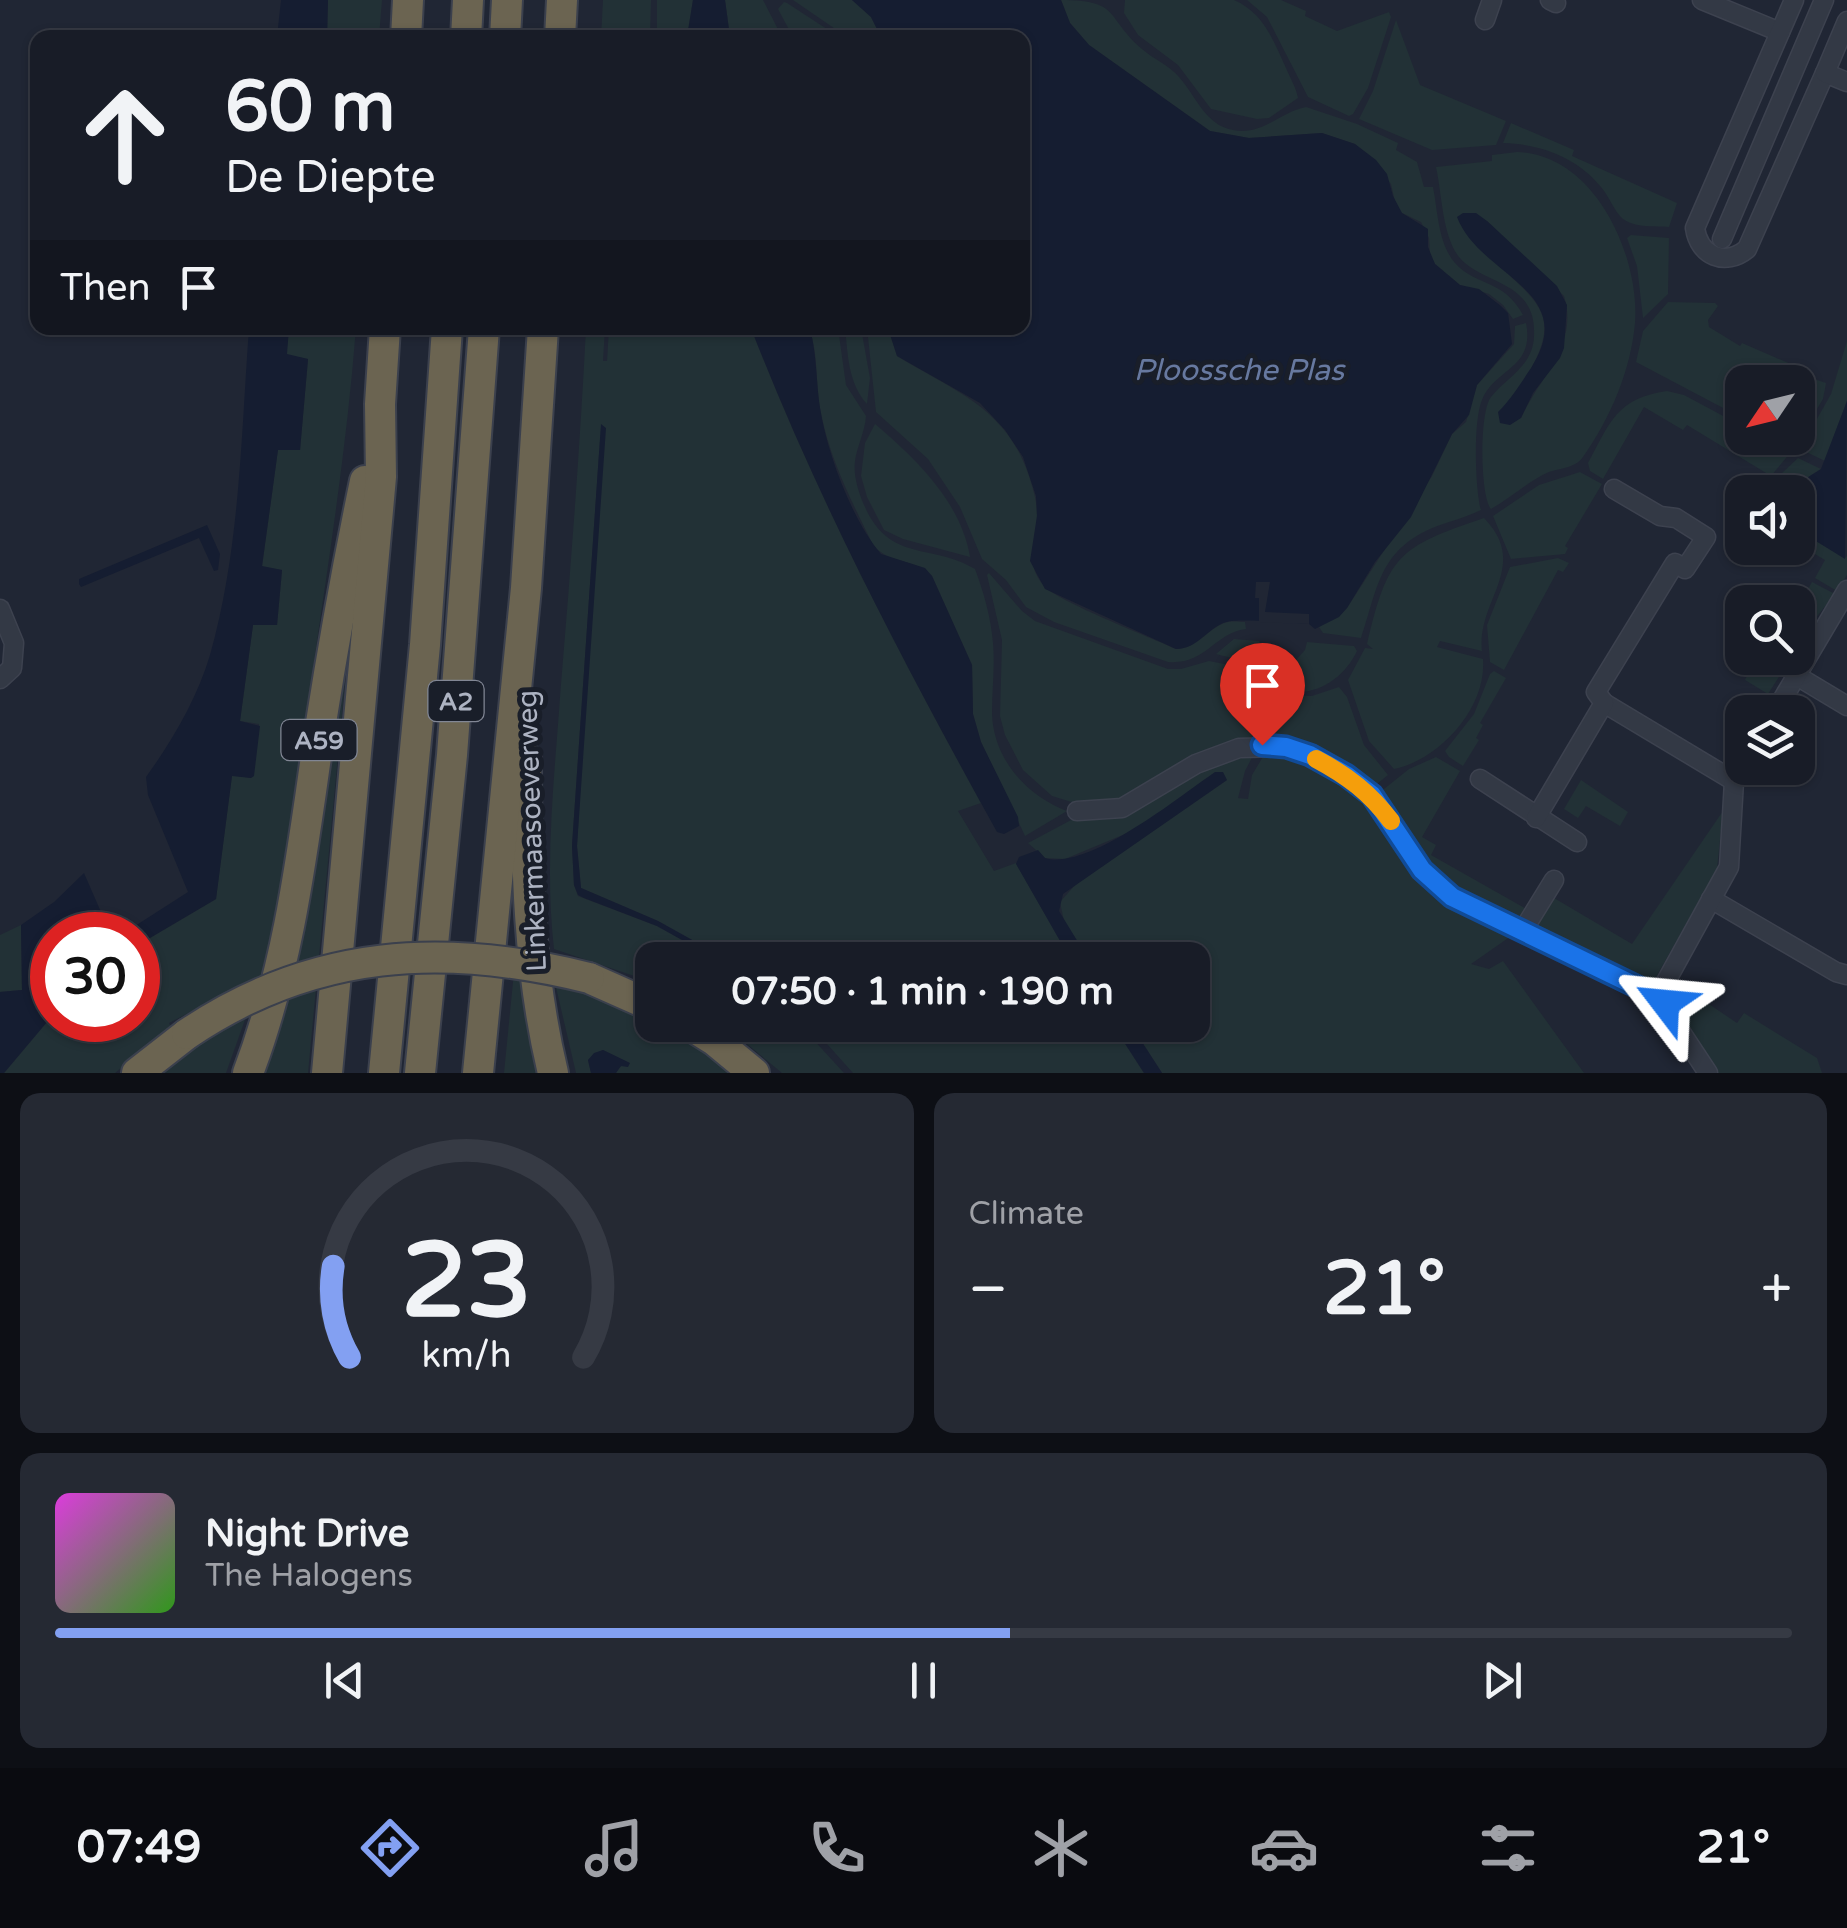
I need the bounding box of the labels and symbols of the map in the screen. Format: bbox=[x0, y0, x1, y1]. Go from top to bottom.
water label: Ploossche Plas bbox=[1134, 352, 1347, 389]
north arrow bbox=[1725, 365, 1815, 455]
pin bbox=[1220, 643, 1305, 746]
road number: A2 bbox=[428, 681, 484, 721]
street label: Linkermaasoeverweg bbox=[510, 690, 554, 972]
road number: A59 bbox=[282, 720, 356, 760]
speed limit sign: 30 bbox=[30, 912, 160, 1042]
position arrow bbox=[1613, 951, 1717, 1055]

